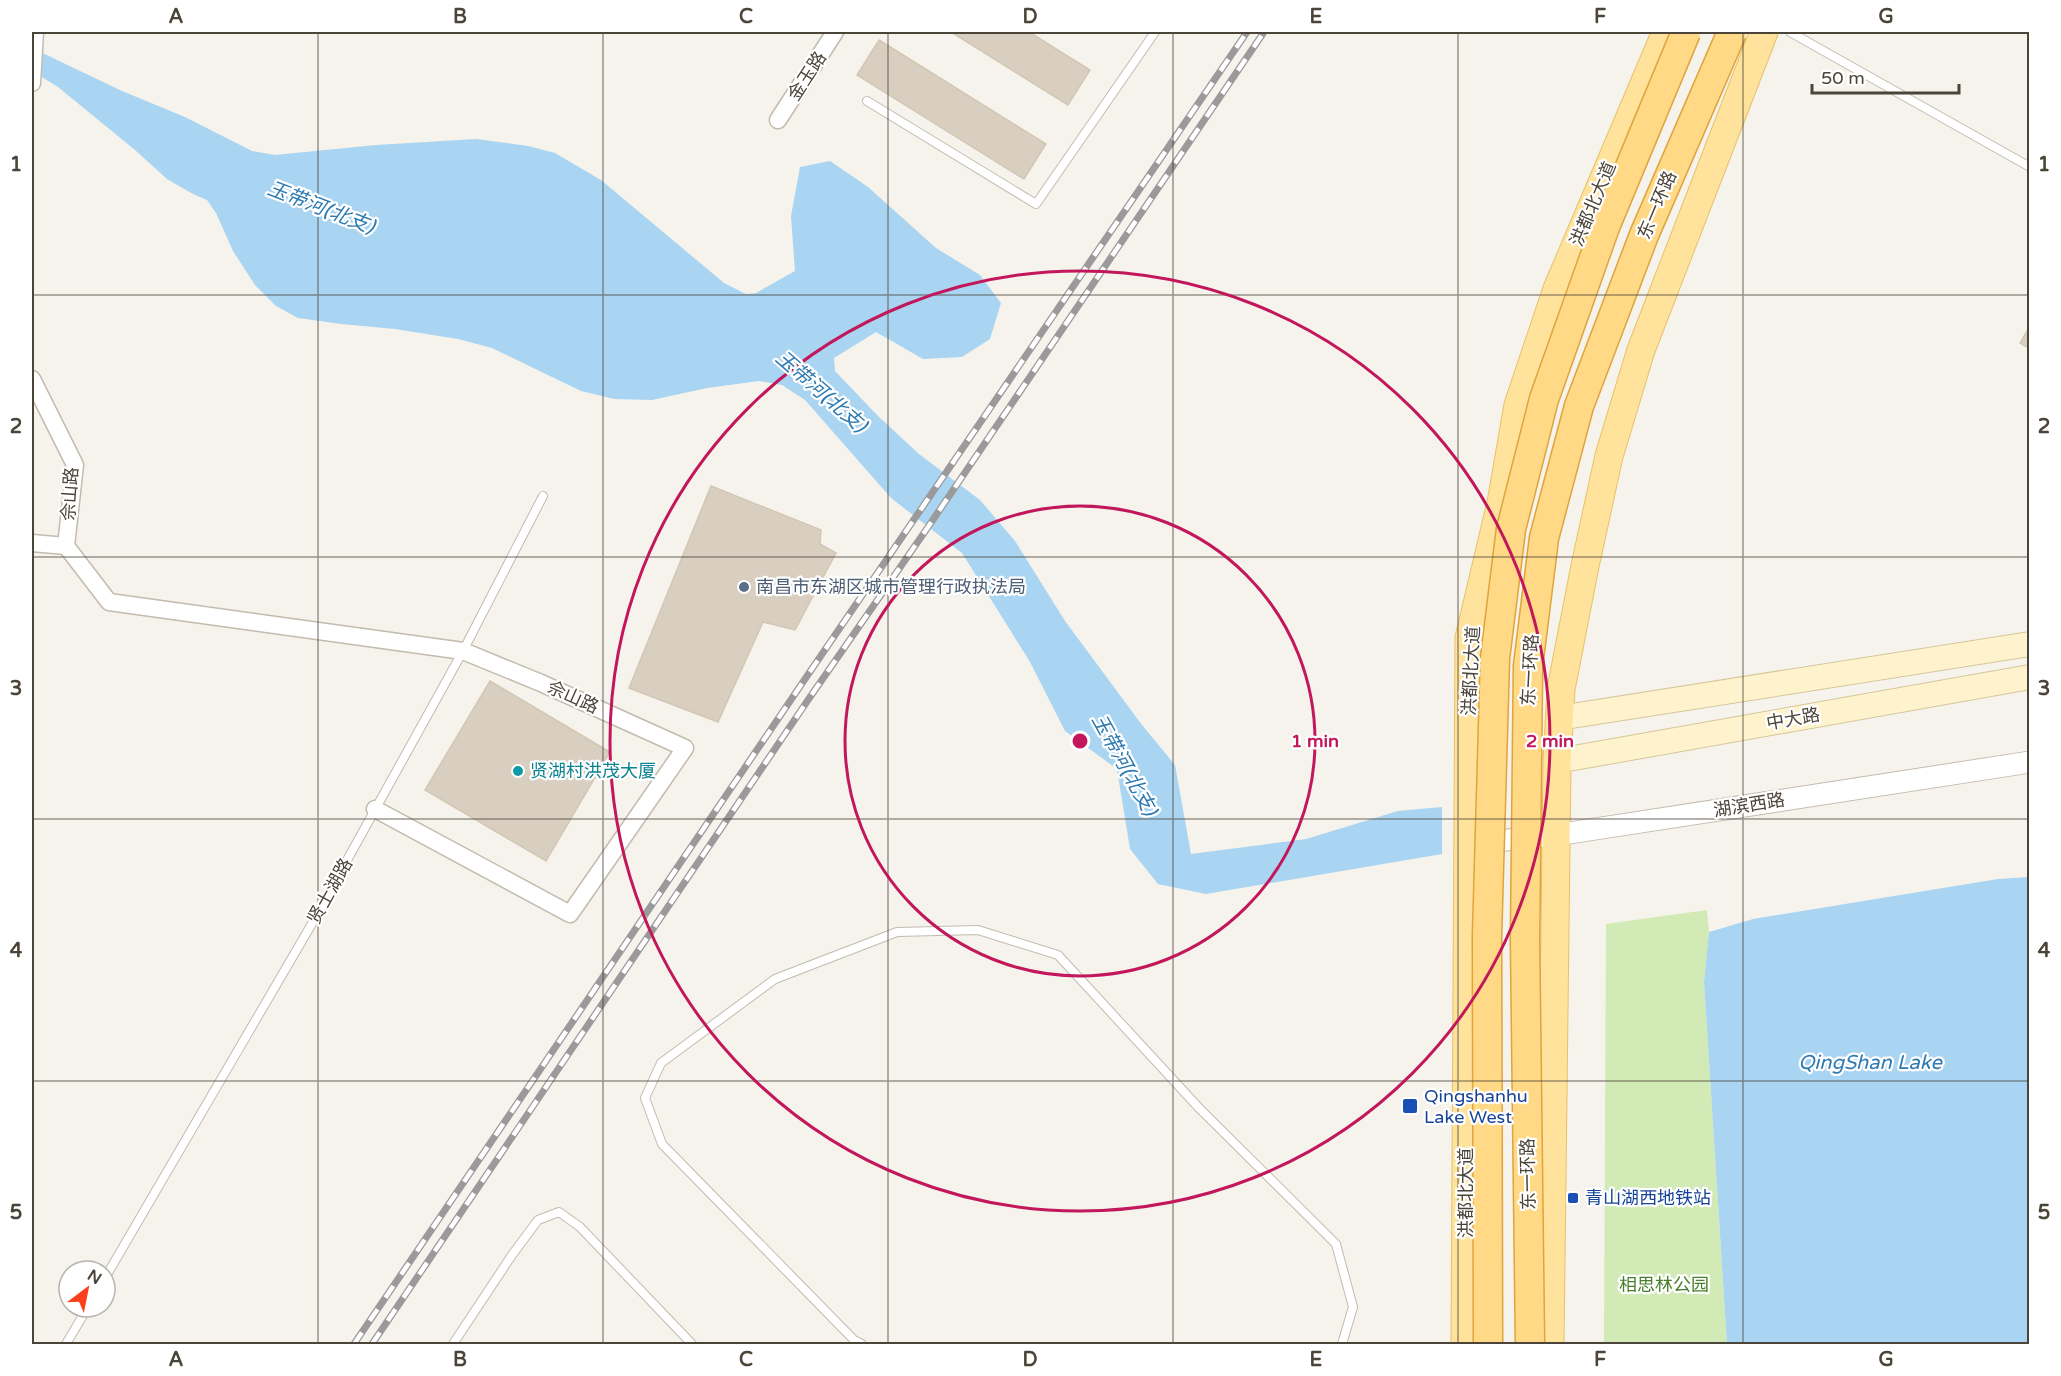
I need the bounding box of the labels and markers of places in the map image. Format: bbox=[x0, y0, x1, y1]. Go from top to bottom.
place label: 南昌市东湖区城市管理行政执法局 bbox=[756, 576, 1026, 598]
marker: 南昌市东湖区城市管理行政执法局 bbox=[737, 580, 751, 594]
centre of rings bbox=[1070, 731, 1090, 751]
place label: 贤湖村洪茂大厦 bbox=[530, 760, 656, 782]
marker: 贤湖村洪茂大厦 bbox=[511, 764, 525, 778]
place label: Qingshanhu Lake West bbox=[1424, 1085, 1528, 1128]
marker: Qingshanhu Lake West bbox=[1401, 1097, 1419, 1115]
place label: 青山湖西地铁站 bbox=[1585, 1187, 1711, 1209]
marker: 青山湖西地铁站 bbox=[1566, 1191, 1580, 1205]

